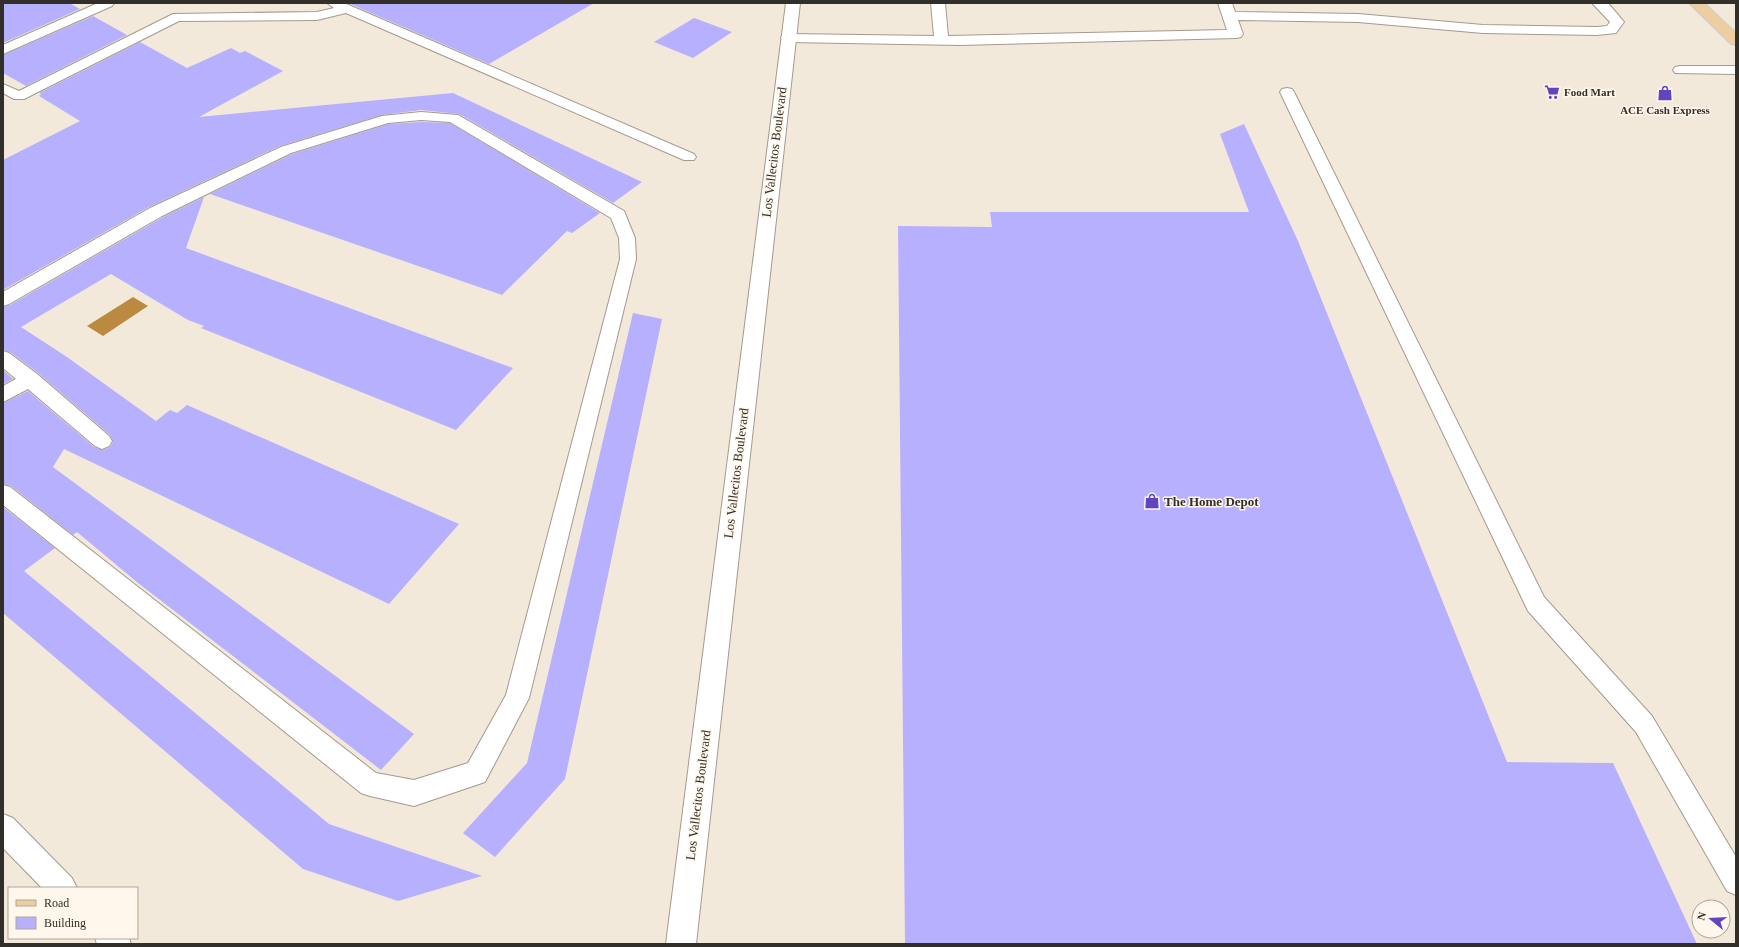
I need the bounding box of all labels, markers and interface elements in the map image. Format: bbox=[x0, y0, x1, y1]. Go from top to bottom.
supermarket icon: Food Mart bbox=[1543, 83, 1561, 101]
shop icon: ACE Cash Express bbox=[1656, 84, 1674, 102]
street label: Los Vallecitos Boulevard bbox=[759, 85, 789, 218]
place label: Food Mart bbox=[1564, 86, 1615, 98]
place label: ACE Cash Express bbox=[1620, 104, 1711, 116]
street label: Los Vallecitos Boulevard bbox=[721, 406, 751, 539]
shop icon: The Home Depot bbox=[1143, 492, 1161, 510]
place label: The Home Depot bbox=[1164, 494, 1259, 509]
street label: Los Vallecitos Boulevard bbox=[683, 728, 713, 861]
legend bbox=[8, 887, 138, 939]
text: Road bbox=[44, 896, 69, 910]
north arrow bbox=[1691, 899, 1731, 939]
text: N bbox=[1695, 910, 1708, 922]
text: Building bbox=[44, 916, 86, 930]

